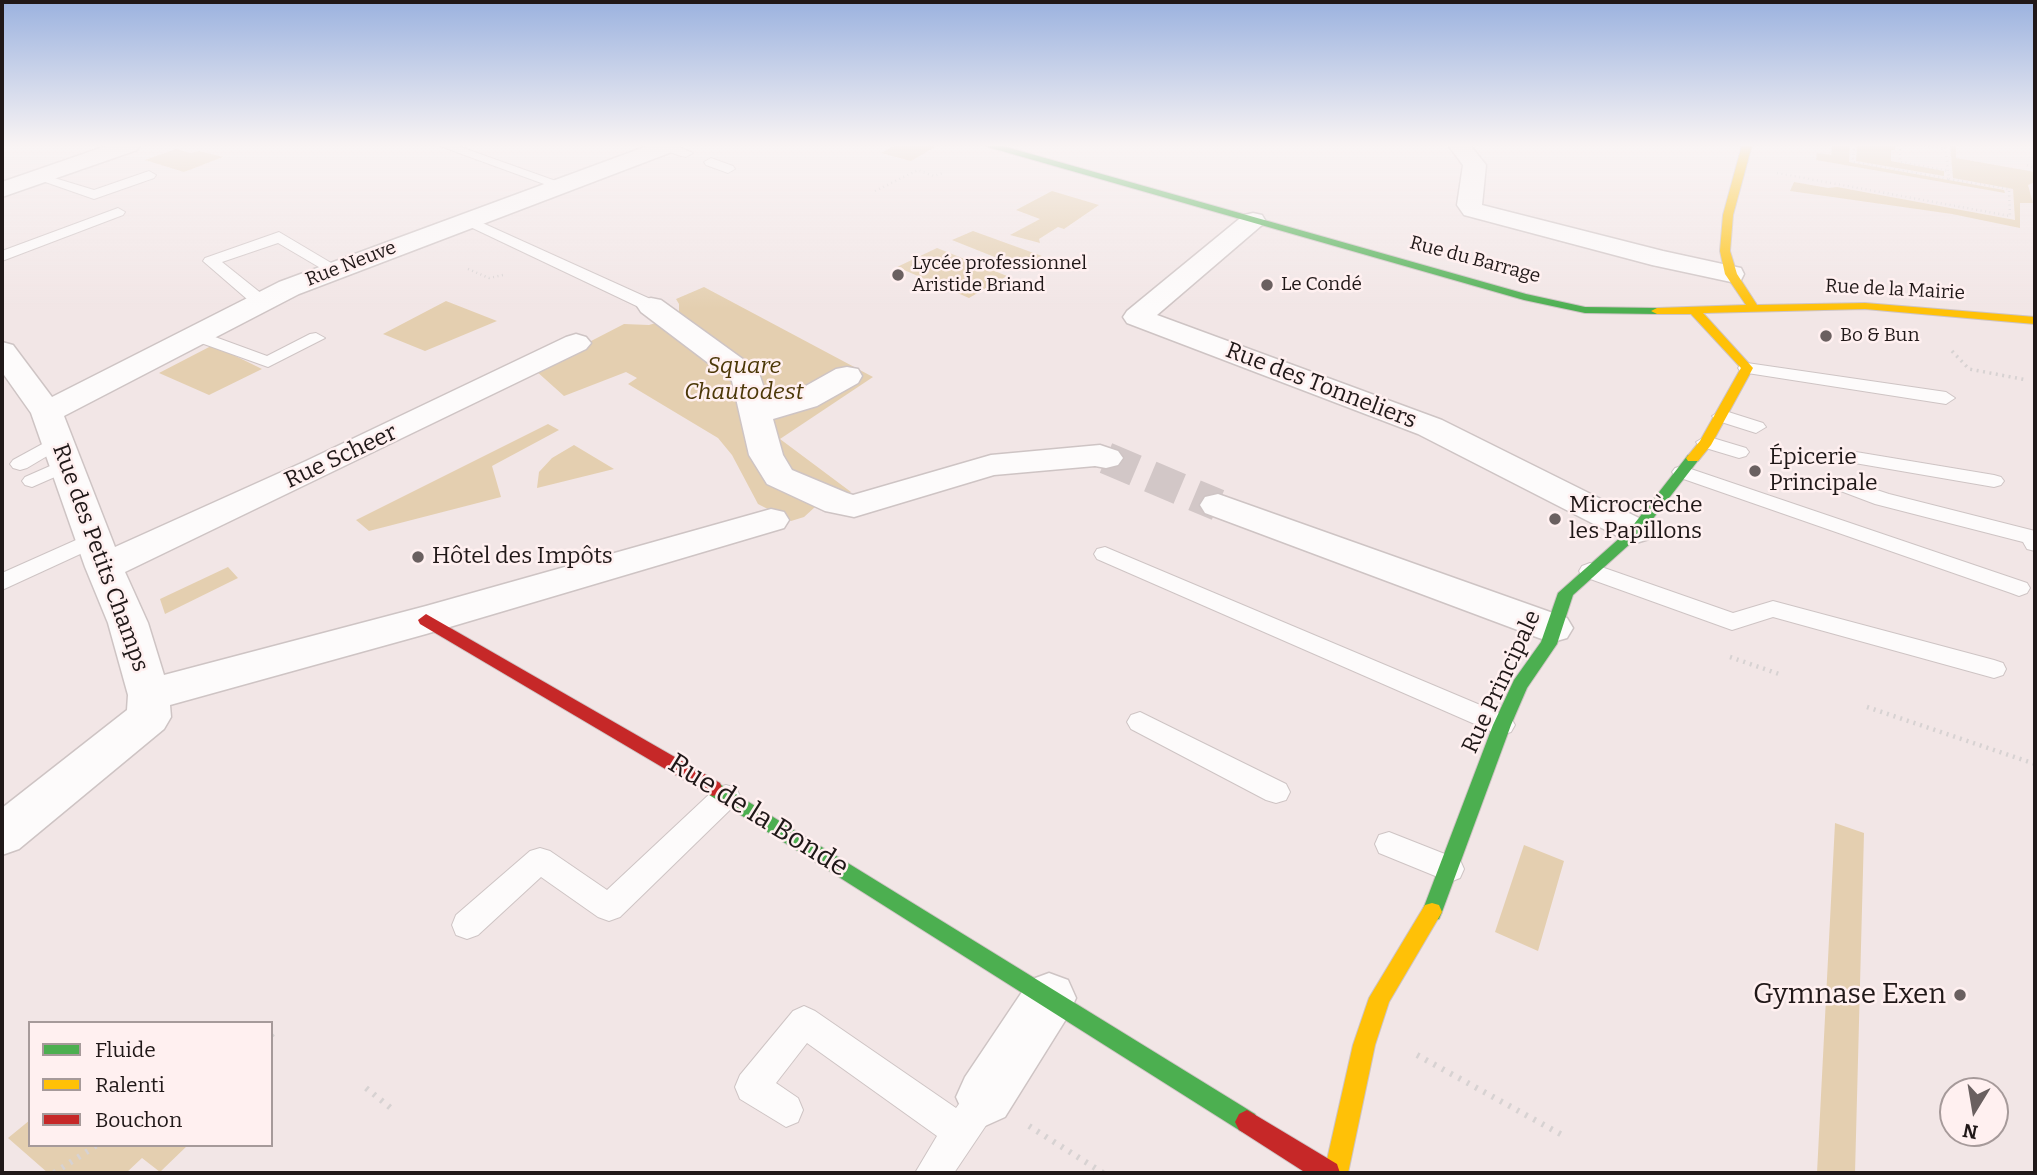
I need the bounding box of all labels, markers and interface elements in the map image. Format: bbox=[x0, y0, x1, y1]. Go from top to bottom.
street label: Rue du Barrage bbox=[1407, 232, 1543, 288]
street label: Rue Neuve bbox=[303, 236, 399, 292]
place label: Lycée professionnel Aristide Briand bbox=[912, 253, 1087, 297]
marker: Lycée professionnel Aristide Briand bbox=[890, 267, 906, 283]
place label: Le Condé bbox=[1281, 274, 1362, 296]
street label: Rue de la Mairie bbox=[1825, 275, 1965, 305]
marker: Le Condé bbox=[1259, 277, 1275, 293]
place label: Bo & Bun bbox=[1840, 325, 1919, 347]
marker: Bo & Bun bbox=[1818, 328, 1834, 344]
street label: Rue des Tonneliers bbox=[1222, 337, 1420, 435]
park label: Square Chautodest bbox=[684, 353, 804, 407]
street label: Rue Scheer bbox=[280, 419, 402, 495]
street label: Rue des Petits Champs bbox=[46, 440, 154, 676]
place label: Épicerie Principale bbox=[1769, 444, 1878, 498]
marker: Épicerie Principale bbox=[1747, 463, 1763, 479]
place label: Microcrèche les Papillons bbox=[1569, 492, 1703, 546]
marker: Microcrèche les Papillons bbox=[1547, 511, 1563, 527]
place label: Hôtel des Impôts bbox=[432, 543, 613, 571]
marker: Hôtel des Impôts bbox=[410, 549, 426, 565]
street label: Rue Principale bbox=[1457, 606, 1547, 758]
street label: Rue de la Bonde bbox=[662, 747, 854, 885]
place label: Gymnase Exen bbox=[1753, 978, 1946, 1012]
marker: Gymnase Exen bbox=[1952, 987, 1968, 1003]
legend bbox=[28, 1021, 273, 1147]
text: Fluide bbox=[95, 1037, 156, 1063]
text: Ralenti bbox=[95, 1072, 165, 1098]
north arrow bbox=[1939, 1077, 2009, 1147]
text: Bouchon bbox=[95, 1107, 182, 1133]
text: N bbox=[1961, 1118, 1980, 1144]

